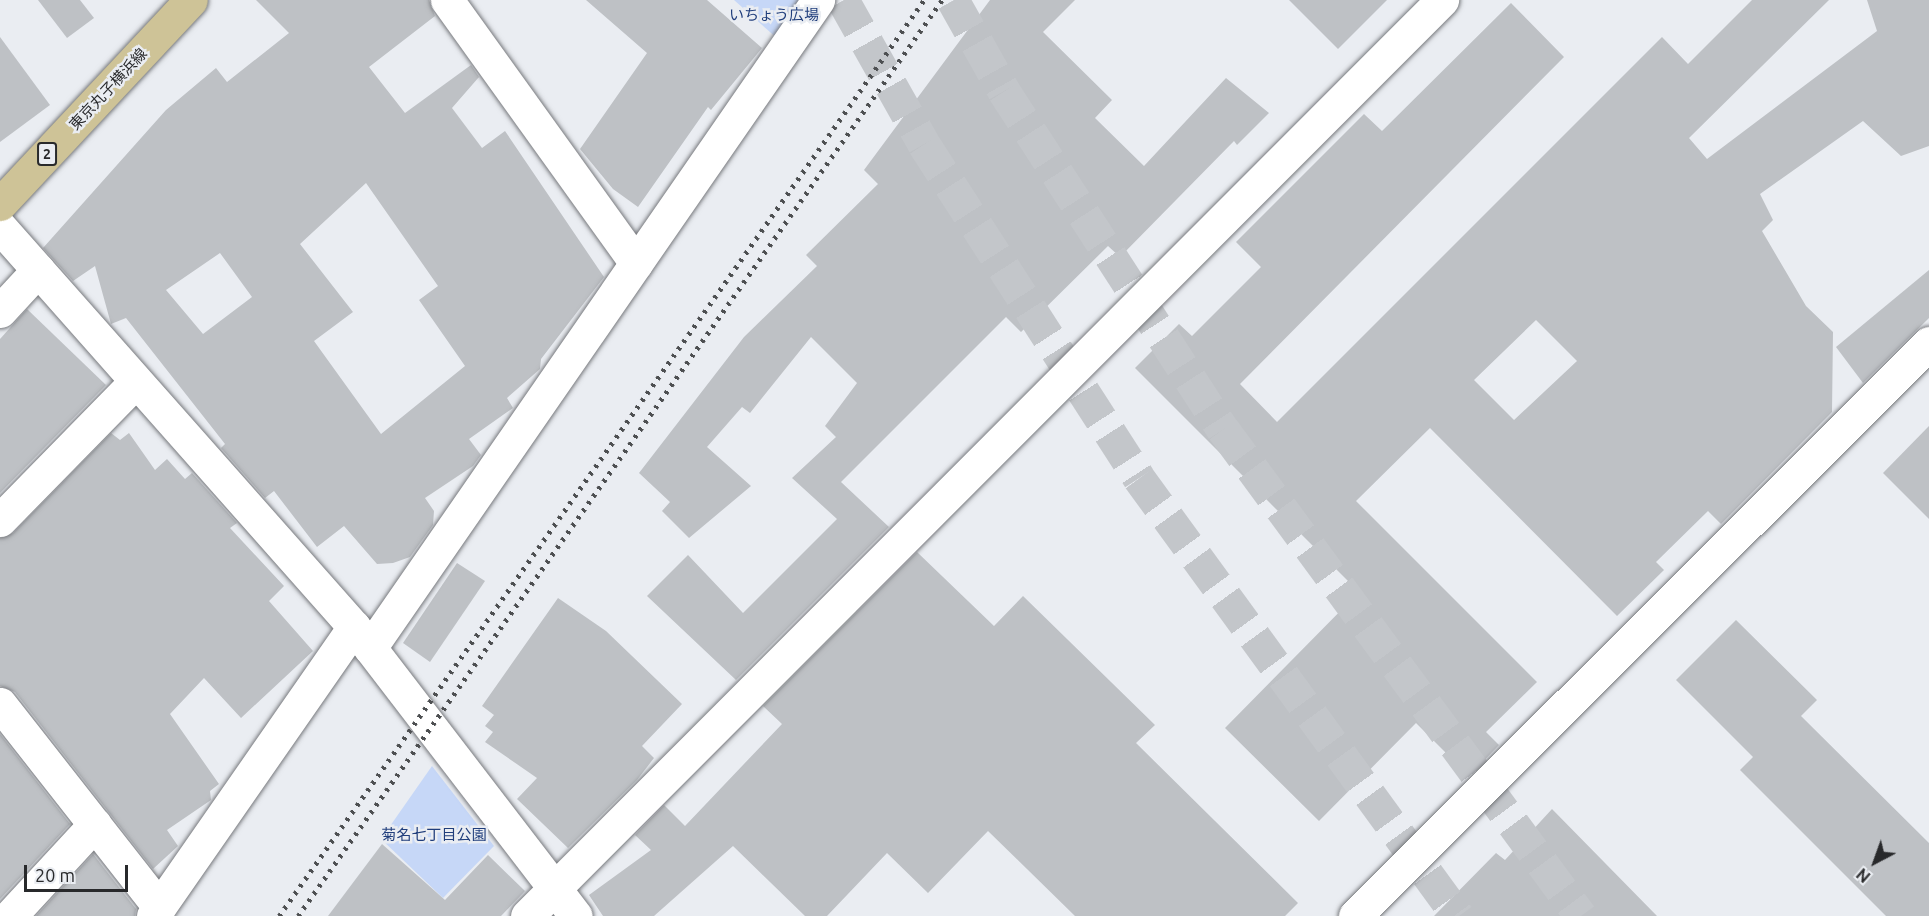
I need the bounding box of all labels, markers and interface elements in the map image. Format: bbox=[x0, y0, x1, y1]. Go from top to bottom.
park label: いちょう広場 bbox=[729, 6, 819, 24]
street label: 東京丸子横浜線 bbox=[66, 44, 150, 134]
road number: 2 bbox=[36, 143, 57, 165]
park label: 菊名七丁目公園 bbox=[382, 826, 486, 844]
north arrow bbox=[1845, 832, 1905, 892]
scale bar bbox=[27, 853, 130, 891]
text: 20 m bbox=[35, 865, 75, 885]
text: N bbox=[1853, 865, 1874, 886]

